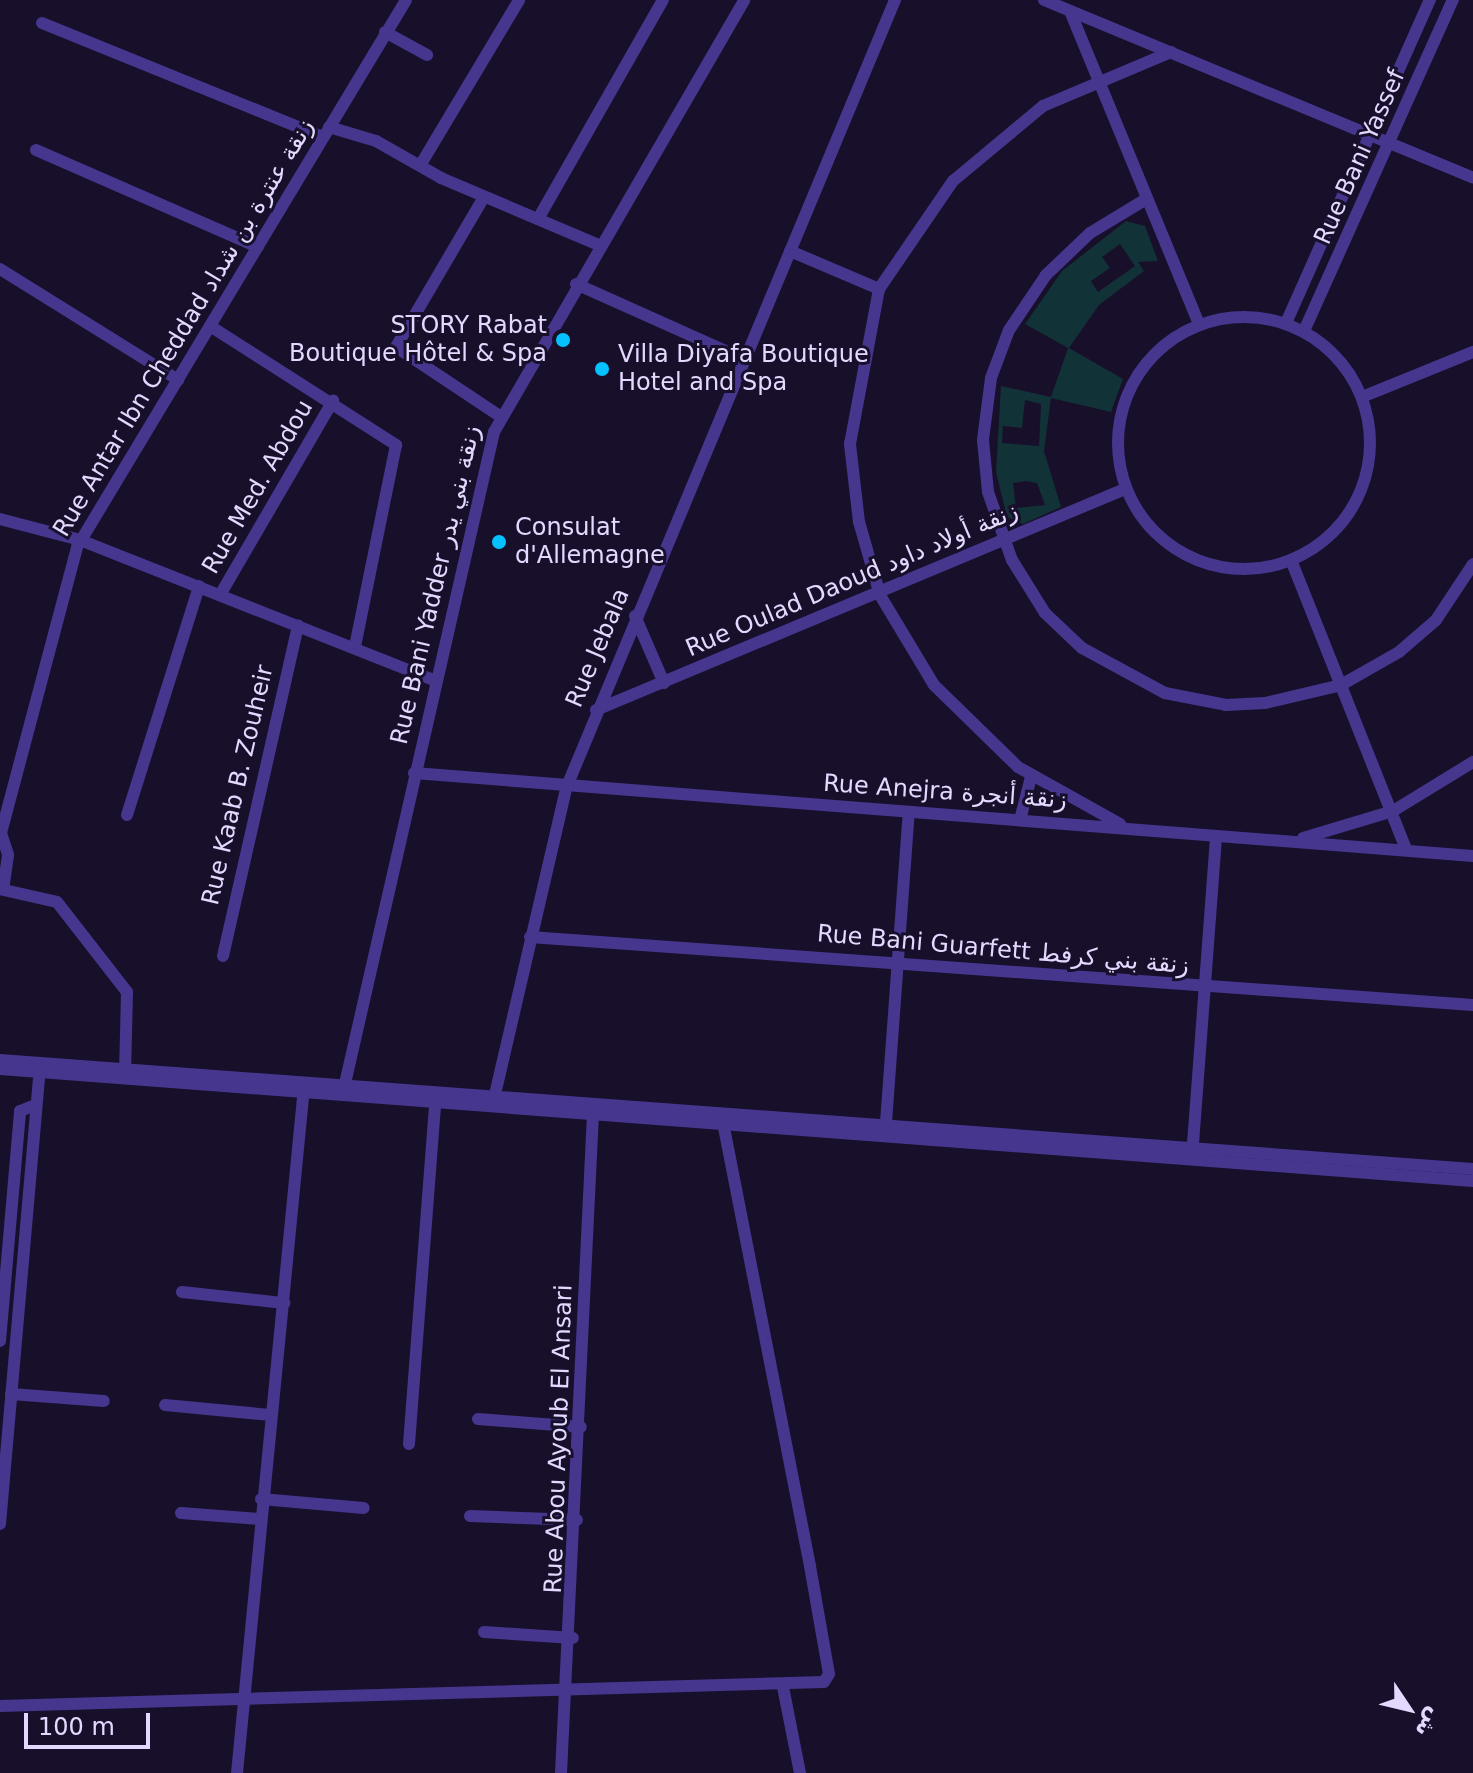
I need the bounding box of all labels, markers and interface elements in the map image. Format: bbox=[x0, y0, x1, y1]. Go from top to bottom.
street label: Rue Bani Yassef bbox=[1309, 65, 1411, 249]
street label: Rue Antar Ibn Cheddad زنقة عنترة بن شداد bbox=[47, 114, 321, 542]
place label: STORY Rabat Boutique Hôtel & Spa bbox=[289, 312, 547, 368]
marker: STORY Rabat Boutique Hôtel & Spa bbox=[554, 331, 572, 349]
place label: Villa Diyafa Boutique Hotel and Spa bbox=[618, 341, 869, 397]
marker: Villa Diyafa Boutique Hotel and Spa bbox=[593, 360, 611, 378]
street label: Rue Med. Abdou bbox=[197, 395, 319, 579]
street label: Rue Bani Yadder زنقة بني يدر bbox=[385, 423, 487, 747]
street label: Rue Oulad Daoud زنقة أولاد داود bbox=[681, 497, 1023, 663]
place label: Consulat d'Allemagne bbox=[515, 514, 665, 570]
marker: Consulat d'Allemagne bbox=[490, 533, 508, 551]
street label: Rue Jebala bbox=[560, 584, 636, 712]
street label: Rue Kaab B. Zouheir bbox=[196, 662, 280, 908]
street label: Rue Anejra زنقة أنجرة bbox=[822, 769, 1068, 815]
street label: Rue Bani Guarfett زنقة بني كرفط bbox=[816, 919, 1190, 981]
street label: Rue Abou Ayoub El Ansari bbox=[539, 1284, 579, 1594]
north arrow bbox=[1369, 1669, 1449, 1749]
scale bar bbox=[28, 1697, 154, 1747]
text: ش bbox=[1410, 1703, 1448, 1743]
text: 100 m bbox=[38, 1713, 115, 1741]

